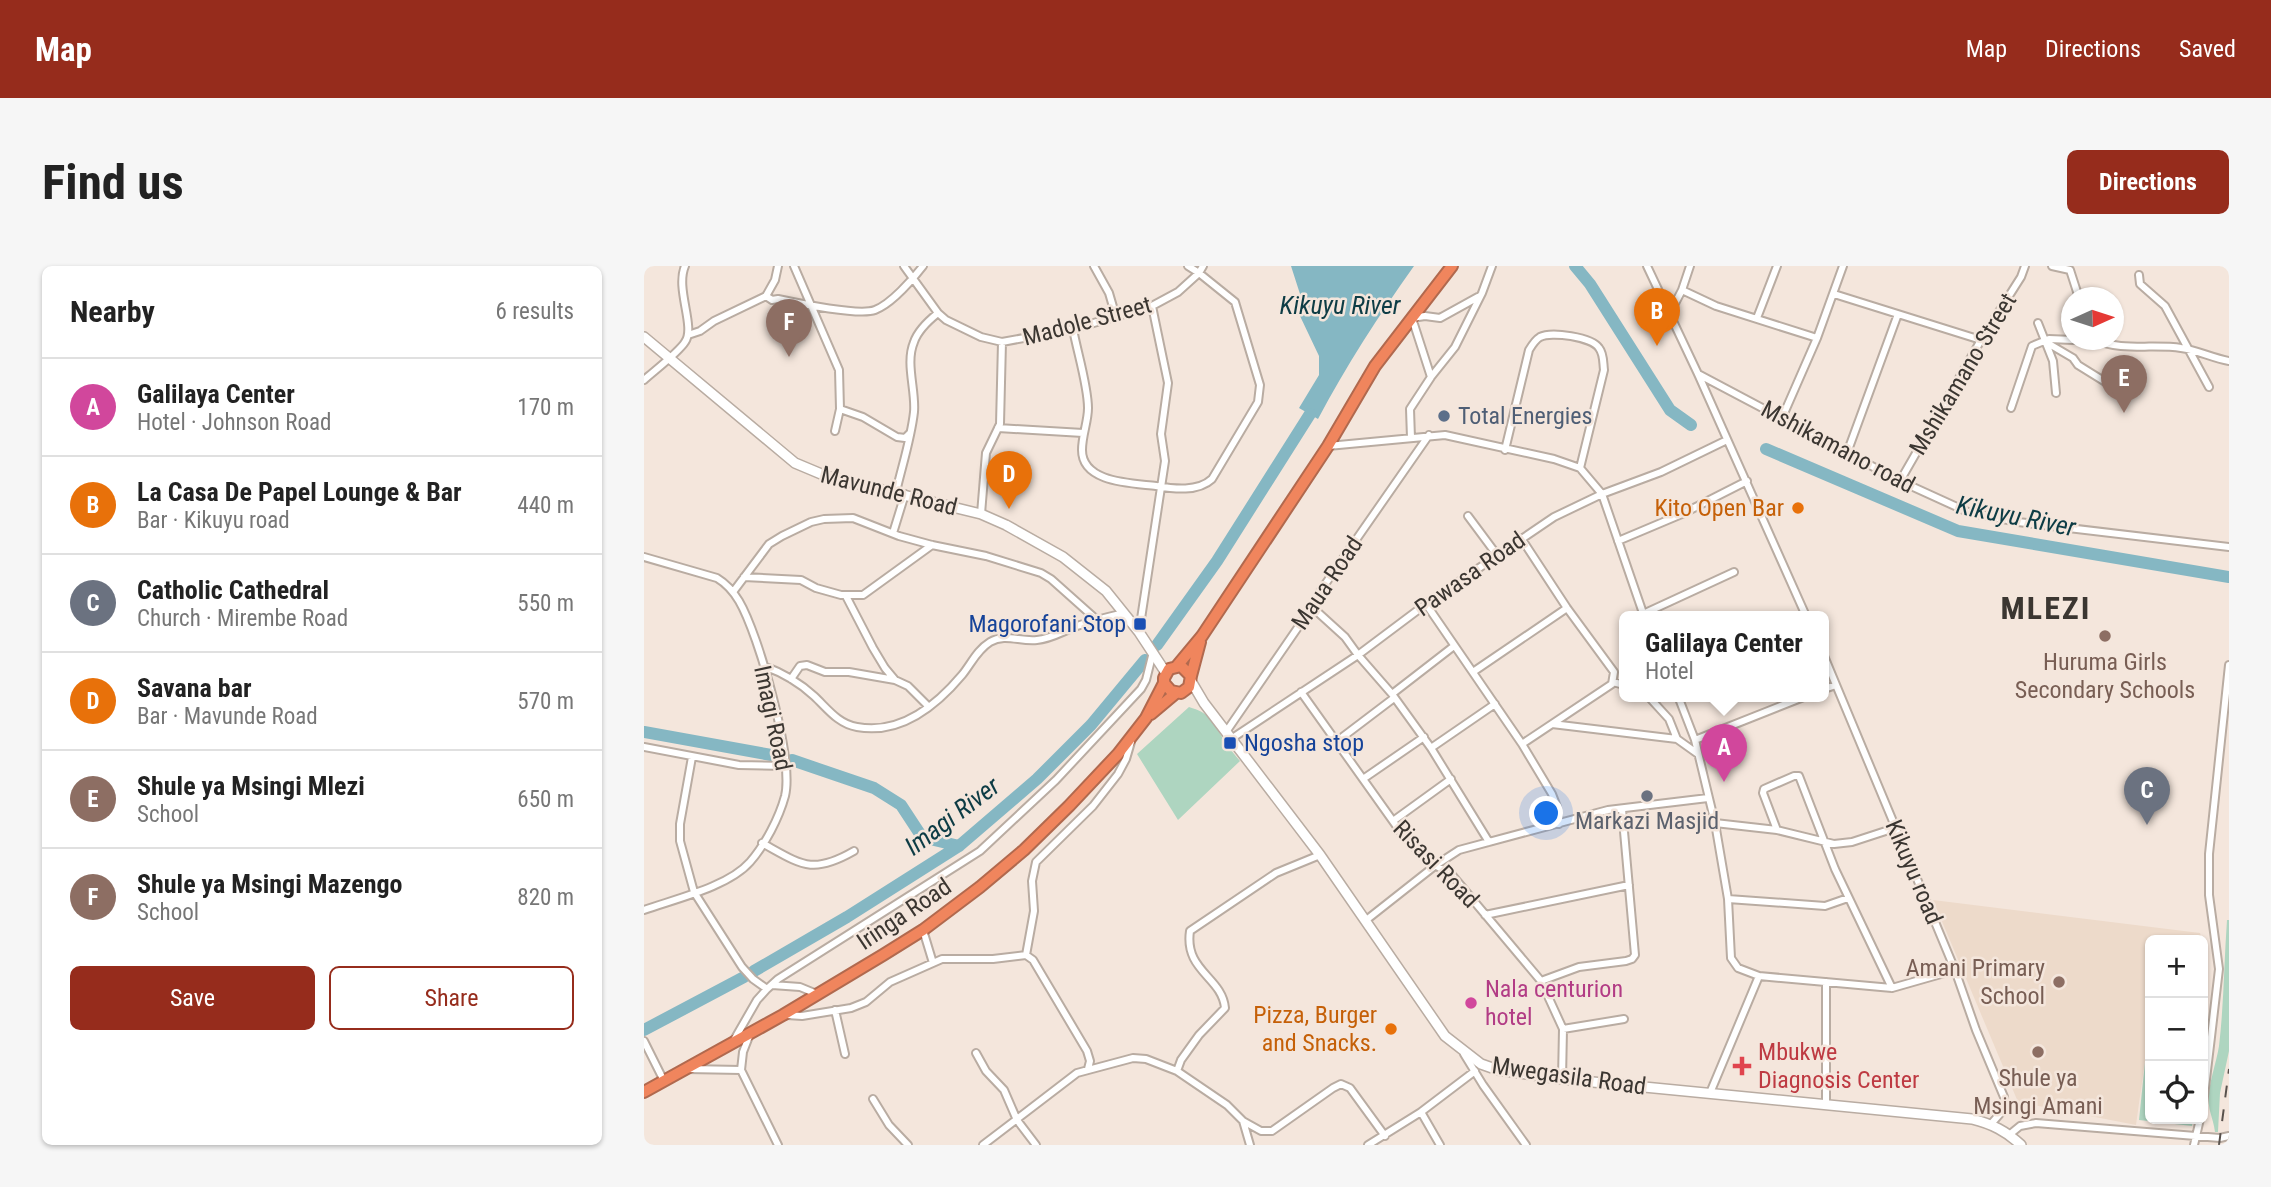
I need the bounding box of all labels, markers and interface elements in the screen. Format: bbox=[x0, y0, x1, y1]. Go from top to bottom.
text: Map bbox=[35, 30, 92, 69]
text: Map bbox=[1966, 35, 2007, 63]
text: Directions bbox=[2045, 35, 2141, 63]
text: Saved bbox=[2179, 35, 2236, 63]
button: Directions bbox=[2067, 150, 2229, 214]
text: Find us bbox=[42, 154, 184, 211]
north arrow bbox=[2061, 287, 2124, 350]
pin: B bbox=[1634, 288, 1680, 346]
street label: Mshikamano Street bbox=[1904, 288, 2022, 460]
street label: Madole Street bbox=[1020, 290, 1154, 352]
water label: Kikuyu River bbox=[1280, 290, 1402, 320]
text: Nearby bbox=[70, 294, 155, 329]
text: 6 results bbox=[496, 298, 574, 325]
pin: F bbox=[766, 299, 812, 357]
pin: E bbox=[2101, 355, 2147, 413]
text: Galilaya Center bbox=[137, 379, 295, 409]
text: A bbox=[86, 394, 100, 421]
text: 170 m bbox=[517, 394, 574, 421]
street label: Mshikamano road bbox=[1756, 395, 1920, 499]
place label: Total Energies bbox=[1458, 402, 1592, 430]
marker: Total Energies bbox=[1436, 408, 1452, 424]
text: Hotel · Johnson Road bbox=[137, 409, 331, 436]
pin: D bbox=[986, 451, 1032, 509]
street label: Mavunde Road bbox=[818, 461, 960, 521]
text: La Casa De Papel Lounge & Bar bbox=[137, 477, 462, 507]
water label: Kikuyu River bbox=[1954, 490, 2080, 543]
text: B bbox=[87, 492, 99, 519]
text: 440 m bbox=[517, 492, 574, 519]
place label: Kito Open Bar bbox=[1654, 494, 1784, 522]
marker: Kito Open Bar bbox=[1790, 500, 1806, 516]
text: Bar · Kikuyu road bbox=[137, 507, 290, 534]
street label: Pawasa Road bbox=[1410, 526, 1530, 622]
street label: Maua Road bbox=[1286, 531, 1368, 635]
text: Catholic Cathedral bbox=[137, 575, 329, 605]
district label: MLEZI bbox=[2001, 589, 2091, 627]
text: C bbox=[86, 590, 100, 617]
text: 550 m bbox=[517, 590, 574, 617]
text: Church · Mirembe Road bbox=[137, 605, 348, 632]
place label: Magorofani Stop bbox=[968, 610, 1126, 638]
popup bbox=[1619, 611, 1829, 702]
marker: Magorofani Stop bbox=[1132, 616, 1148, 632]
text: Galilaya Center bbox=[1645, 628, 1803, 658]
marker: Huruma Girls Secondary Schools bbox=[2097, 628, 2113, 644]
place label: Huruma Girls Secondary Schools bbox=[2015, 648, 2195, 704]
text: Hotel bbox=[1645, 658, 1694, 685]
street label: Imagi Road bbox=[748, 663, 798, 773]
text: Savana bar bbox=[137, 673, 252, 703]
text: D bbox=[87, 688, 100, 715]
text: 570 m bbox=[517, 688, 574, 715]
text: Bar · Mavunde Road bbox=[137, 703, 318, 730]
pin: A bbox=[1701, 724, 1747, 782]
place label: Ngosha stop bbox=[1244, 729, 1364, 757]
marker: Ngosha stop bbox=[1222, 735, 1238, 751]
pin: C bbox=[2124, 767, 2170, 825]
water label: Imagi River bbox=[899, 770, 1006, 861]
text: Shule ya Msingi Mlezi bbox=[137, 771, 365, 801]
text: E bbox=[87, 786, 99, 813]
text: 650 m bbox=[517, 786, 574, 813]
marker: Markazi Masjid bbox=[1639, 788, 1655, 804]
your location bbox=[1529, 796, 1563, 830]
text: School bbox=[137, 801, 199, 828]
place label: Markazi Masjid bbox=[1575, 807, 1719, 835]
street label: Risasi Road bbox=[1387, 814, 1485, 914]
street label: Kikuyu road bbox=[1879, 816, 1949, 928]
text: Shule ya Msingi Mazengo bbox=[137, 869, 403, 899]
street label: Iringa Road bbox=[852, 872, 956, 956]
text: F bbox=[88, 884, 98, 911]
text: 820 m bbox=[517, 884, 574, 911]
text: School bbox=[137, 899, 199, 926]
map controls bbox=[2145, 935, 2208, 1124]
button: + bbox=[2145, 935, 2208, 998]
place label: Amani Primary School bbox=[1906, 954, 2045, 1010]
button: Save bbox=[70, 966, 315, 1030]
button: Share bbox=[329, 966, 574, 1030]
marker: Amani Primary School bbox=[2051, 974, 2067, 990]
place label: Nala centurion hotel bbox=[1485, 975, 1623, 1031]
marker: Nala centurion hotel bbox=[1463, 995, 1479, 1011]
button: − bbox=[2145, 998, 2208, 1061]
place label: Pizza, Burger and Snacks. bbox=[1253, 1001, 1377, 1057]
marker: Pizza, Burger and Snacks. bbox=[1383, 1021, 1399, 1037]
place label: Mbukwe Diagnosis Center bbox=[1758, 1038, 1919, 1094]
marker: Shule ya Msingi Amani bbox=[2030, 1044, 2046, 1060]
street label: Mwegasila Road bbox=[1490, 1051, 1648, 1101]
marker: Mbukwe Diagnosis Center bbox=[1732, 1056, 1752, 1076]
button: locate bbox=[2145, 1061, 2208, 1124]
place label: Shule ya Msingi Amani bbox=[1973, 1064, 2103, 1120]

